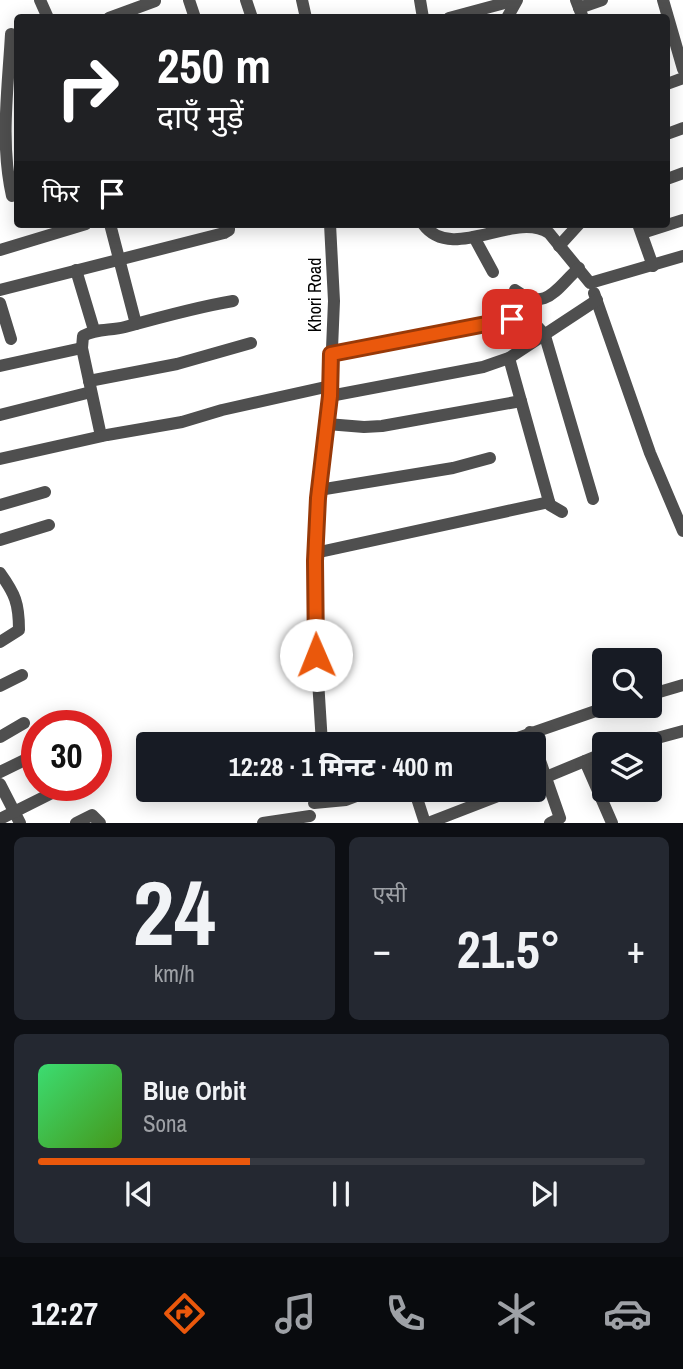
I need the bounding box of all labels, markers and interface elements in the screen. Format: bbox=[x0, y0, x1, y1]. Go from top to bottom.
text: 250 m bbox=[157, 32, 271, 98]
icon: right bbox=[42, 42, 133, 133]
text: दाएँ मुड़ें bbox=[157, 95, 244, 138]
text: फिर bbox=[42, 175, 79, 210]
icon: arrive bbox=[93, 175, 131, 213]
street label: Khori Road bbox=[302, 258, 327, 332]
pin bbox=[482, 289, 542, 349]
icon: arrive bbox=[493, 300, 531, 338]
position arrow bbox=[279, 618, 353, 692]
map controls bbox=[592, 648, 662, 802]
button: search bbox=[592, 648, 662, 718]
speed limit sign: 30 bbox=[21, 710, 112, 801]
button: layers bbox=[592, 732, 662, 802]
text: 12:28 · 1 मिनट · 400 m bbox=[229, 749, 453, 784]
text: 24 bbox=[133, 851, 216, 973]
text: एसी bbox=[373, 878, 407, 909]
text: 21.5° bbox=[457, 914, 561, 984]
text: − bbox=[373, 924, 391, 975]
text: + bbox=[627, 924, 645, 975]
text: km/h bbox=[154, 958, 195, 989]
text: Blue Orbit bbox=[143, 1073, 246, 1108]
text: Sona bbox=[143, 1108, 187, 1139]
icon: previous bbox=[120, 1175, 158, 1213]
icon: pause bbox=[322, 1175, 360, 1213]
icon: next bbox=[525, 1175, 563, 1213]
icon: directions bbox=[160, 1289, 209, 1338]
icon: music bbox=[271, 1289, 320, 1338]
icon: phone bbox=[381, 1289, 430, 1338]
icon: climate bbox=[492, 1289, 541, 1338]
icon: car bbox=[603, 1289, 652, 1338]
text: 12:27 bbox=[31, 1292, 98, 1335]

